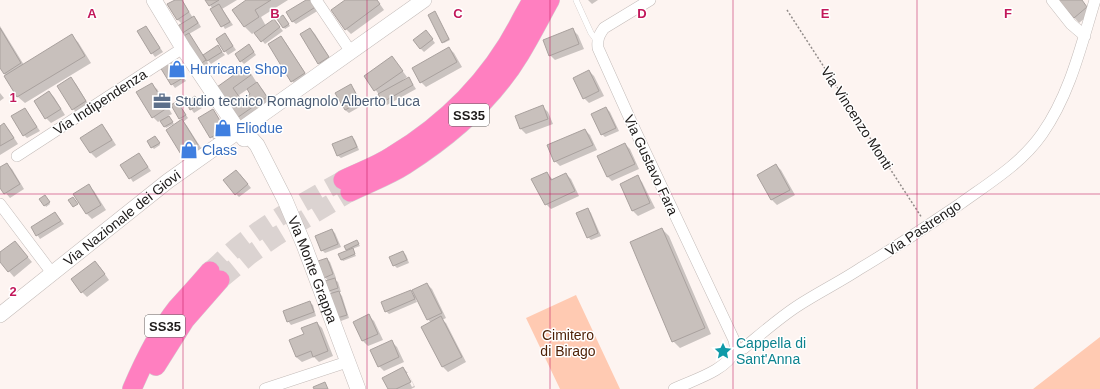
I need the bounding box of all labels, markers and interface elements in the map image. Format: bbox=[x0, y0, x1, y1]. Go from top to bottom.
text: A bbox=[87, 6, 97, 21]
text: B bbox=[270, 6, 280, 21]
text: C bbox=[453, 6, 463, 21]
text: D bbox=[637, 6, 647, 21]
text: E bbox=[821, 6, 830, 21]
text: F bbox=[1004, 6, 1012, 21]
shop icon: Hurricane Shop bbox=[167, 59, 187, 79]
place label: Hurricane Shop bbox=[190, 61, 287, 77]
street label: Via Vincenzo Monti bbox=[818, 64, 896, 172]
street label: Via Indipendenza bbox=[50, 66, 150, 138]
text: 1 bbox=[9, 90, 17, 105]
office icon: Studio tecnico Romagnolo Alberto Luca bbox=[152, 91, 172, 111]
place label: Studio tecnico Romagnolo Alberto Luca bbox=[175, 93, 420, 109]
road number: SS35 bbox=[449, 104, 489, 126]
street label: Via Gustavo Fara bbox=[621, 112, 681, 218]
shop icon: Eliodue bbox=[213, 118, 233, 138]
place label: Eliodue bbox=[236, 120, 283, 136]
shop icon: Class bbox=[179, 140, 199, 160]
place label: Class bbox=[202, 142, 237, 158]
street label: Via Nazionale dei Giovi bbox=[60, 167, 184, 269]
street label: Via Pastrengo bbox=[882, 197, 964, 259]
street label: Via Monte Grappa bbox=[285, 214, 341, 326]
text: 2 bbox=[9, 284, 17, 299]
road number: SS35 bbox=[145, 315, 185, 337]
park label: Cimitero di Birago bbox=[540, 327, 596, 359]
place label: Cappella di Sant'Anna bbox=[736, 335, 806, 367]
place icon: Cappella di Sant'Anna bbox=[713, 341, 733, 361]

